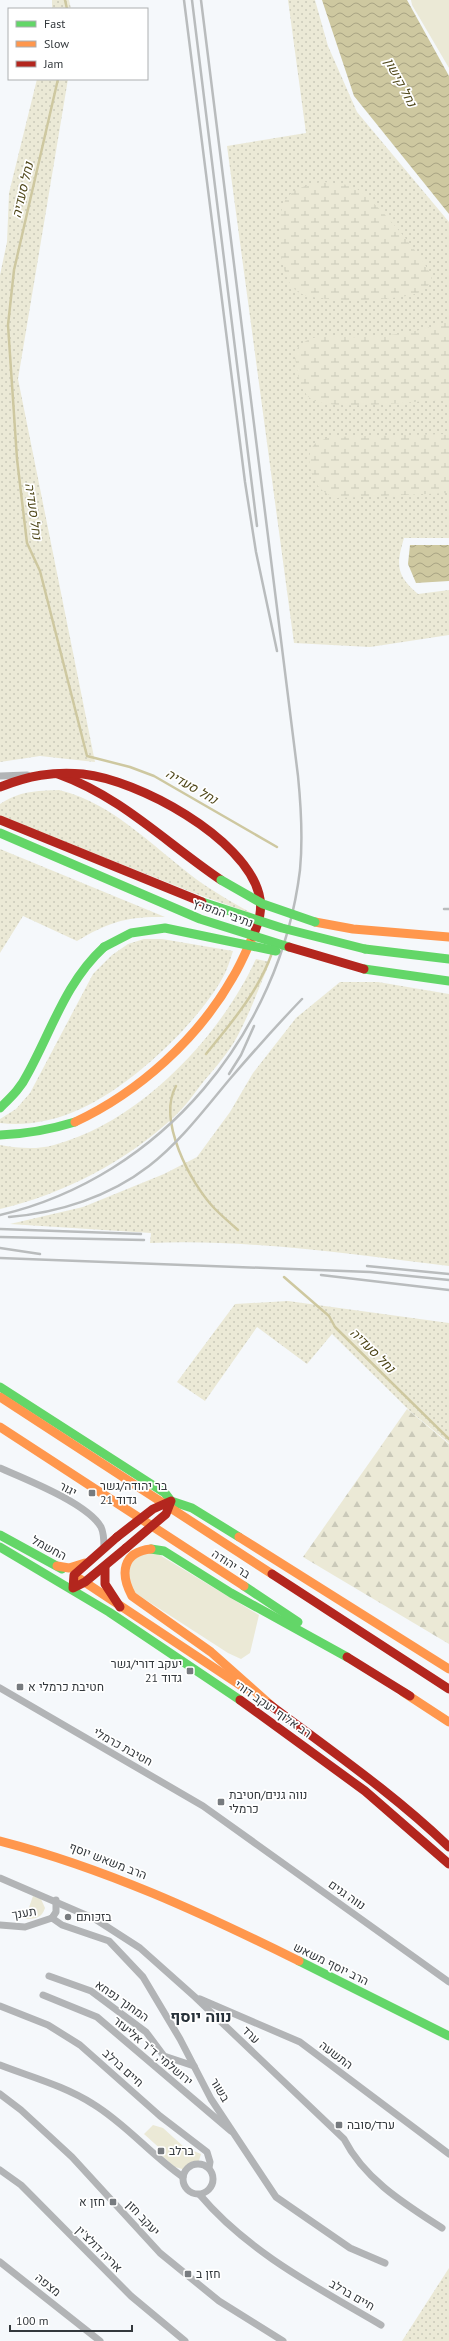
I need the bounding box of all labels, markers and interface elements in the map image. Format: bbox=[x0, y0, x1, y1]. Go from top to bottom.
legend bbox=[8, 8, 148, 80]
text: Fast bbox=[44, 16, 65, 31]
text: Slow bbox=[44, 36, 69, 51]
water label: נחל קישון bbox=[381, 55, 421, 111]
text: Jam bbox=[43, 56, 63, 71]
water label: נחל סעדיה bbox=[8, 159, 37, 220]
water label: נחל סעדיה bbox=[21, 482, 46, 542]
water label: נחל סעדיה bbox=[163, 765, 222, 809]
street label: נתיבי המפרץ bbox=[191, 895, 255, 930]
water label: נחל סעדיה bbox=[347, 1324, 400, 1377]
street label: יגור bbox=[57, 1478, 80, 1499]
place label: בר יהודה/גשר גדוד 21 bbox=[100, 1478, 168, 1507]
marker: בר יהודה/גשר גדוד 21 bbox=[87, 1488, 97, 1498]
street label: החשמל bbox=[29, 1532, 69, 1563]
street label: בר יהודה bbox=[209, 1546, 254, 1582]
place label: יעקב דורי/גשר גדוד 21 bbox=[111, 1656, 182, 1685]
marker: יעקב דורי/גשר גדוד 21 bbox=[185, 1666, 195, 1676]
street label: רב אלוף יעקב דורי bbox=[232, 1677, 314, 1741]
place label: חטיבת כרמלי א bbox=[28, 1679, 104, 1694]
marker: חטיבת כרמלי א bbox=[15, 1682, 25, 1692]
street label: חטיבת כרמלי bbox=[91, 1724, 155, 1769]
place label: נווה גנים/חטיבת כרמלי bbox=[229, 1787, 307, 1816]
marker: נווה גנים/חטיבת כרמלי bbox=[216, 1797, 226, 1807]
street label: הרב משאש יוסף bbox=[67, 1839, 149, 1882]
street label: נווה גנים bbox=[326, 1876, 369, 1913]
street label: תענך bbox=[11, 1903, 37, 1922]
place label: בזכותם bbox=[76, 1909, 112, 1924]
marker: בזכותם bbox=[63, 1912, 73, 1922]
street label: הרב יוסף משאש bbox=[291, 1939, 371, 1988]
street label: המחנך נפחא bbox=[92, 1977, 152, 2025]
district label: נווה יוסף bbox=[170, 2006, 232, 2026]
street label: ירושלמי, ד"ר אליעזר bbox=[110, 2013, 196, 2088]
street label: ערד bbox=[239, 2023, 263, 2047]
street label: התשעה bbox=[317, 2037, 356, 2072]
street label: חיים ברלב bbox=[100, 2045, 147, 2090]
street label: בשור bbox=[207, 2075, 234, 2105]
place label: ערד/סובה bbox=[347, 2117, 395, 2132]
marker: ערד/סובה bbox=[334, 2120, 344, 2130]
place label: ברלב bbox=[169, 2143, 194, 2158]
marker: ברלב bbox=[156, 2146, 166, 2156]
place label: חזן א bbox=[79, 2194, 105, 2209]
marker: חזן א bbox=[108, 2197, 118, 2207]
street label: יעקב חזן bbox=[123, 2197, 163, 2238]
street label: אריה דולצ'ין bbox=[73, 2222, 126, 2275]
place label: חזן ב bbox=[196, 2266, 221, 2281]
marker: חזן ב bbox=[183, 2269, 193, 2279]
street label: מצפה bbox=[32, 2270, 64, 2299]
street label: חיים ברלב bbox=[327, 2276, 378, 2314]
scale bar bbox=[10, 2307, 132, 2333]
text: 100 m bbox=[16, 2313, 49, 2328]

